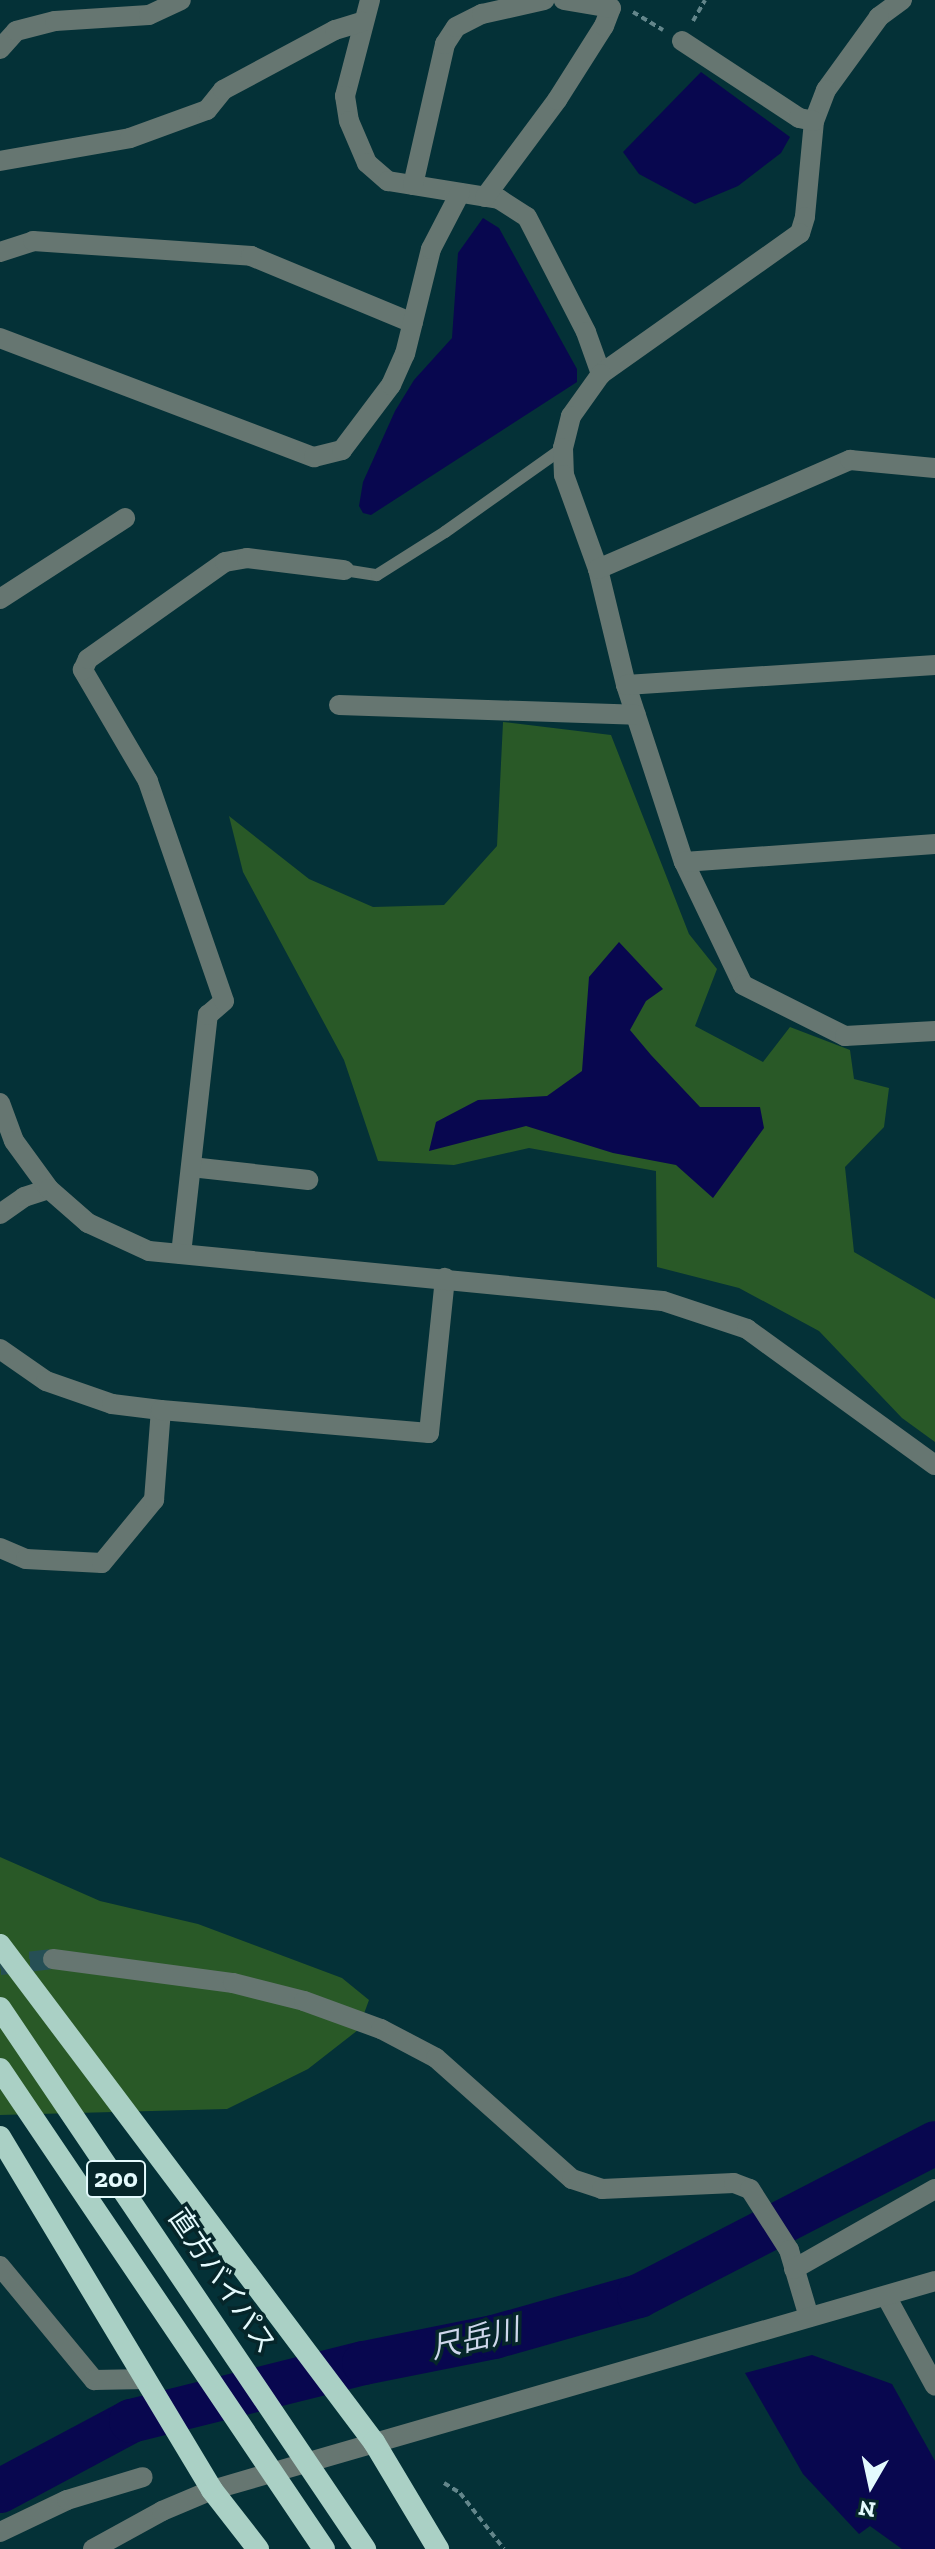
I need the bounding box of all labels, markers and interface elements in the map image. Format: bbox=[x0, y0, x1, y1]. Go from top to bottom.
road number: 200 bbox=[86, 2157, 146, 2201]
street label: 直方バイパス bbox=[161, 2202, 283, 2360]
water label: 尺岳川 bbox=[427, 2311, 523, 2367]
north arrow bbox=[831, 2445, 911, 2525]
text: N bbox=[857, 2495, 878, 2524]

